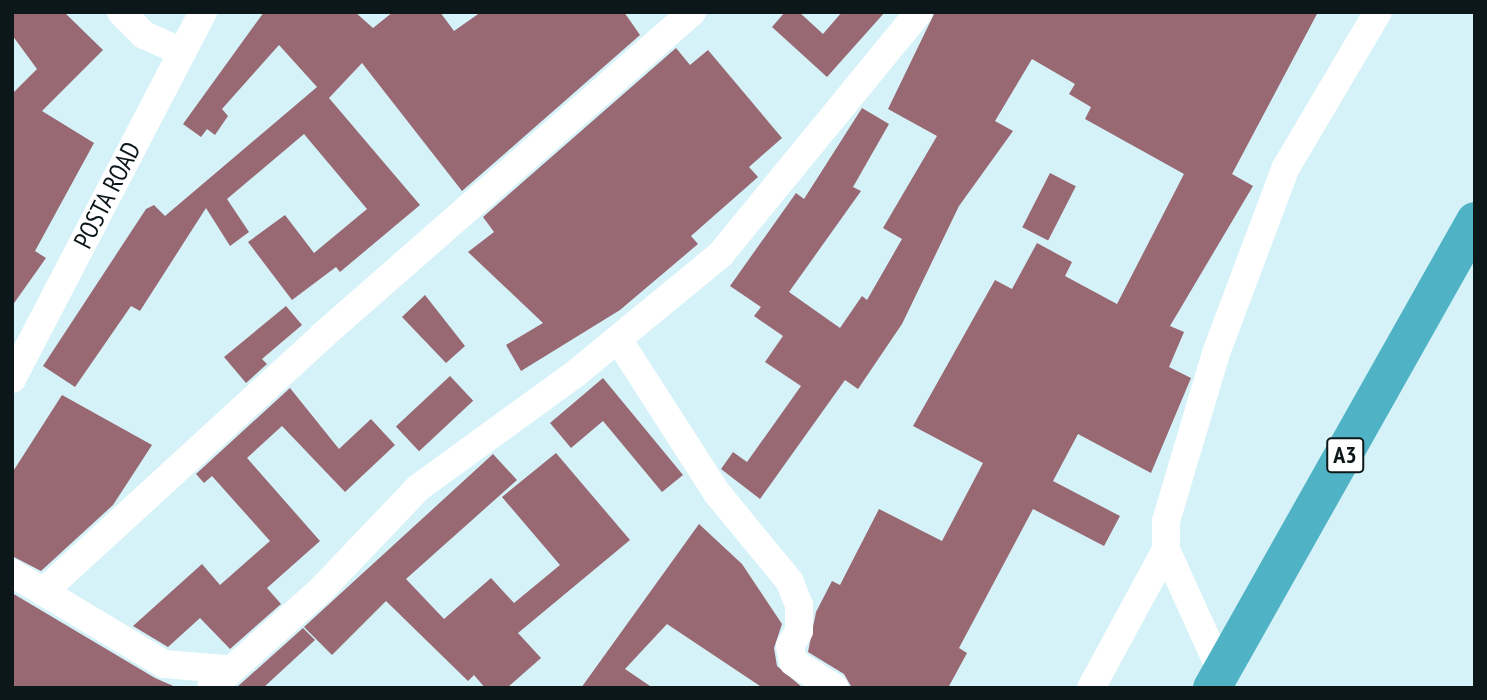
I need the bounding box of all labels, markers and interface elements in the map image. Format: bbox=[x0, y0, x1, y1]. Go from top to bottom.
street label: POSTA ROAD bbox=[67, 136, 147, 254]
road number: A3 bbox=[1326, 434, 1364, 476]

